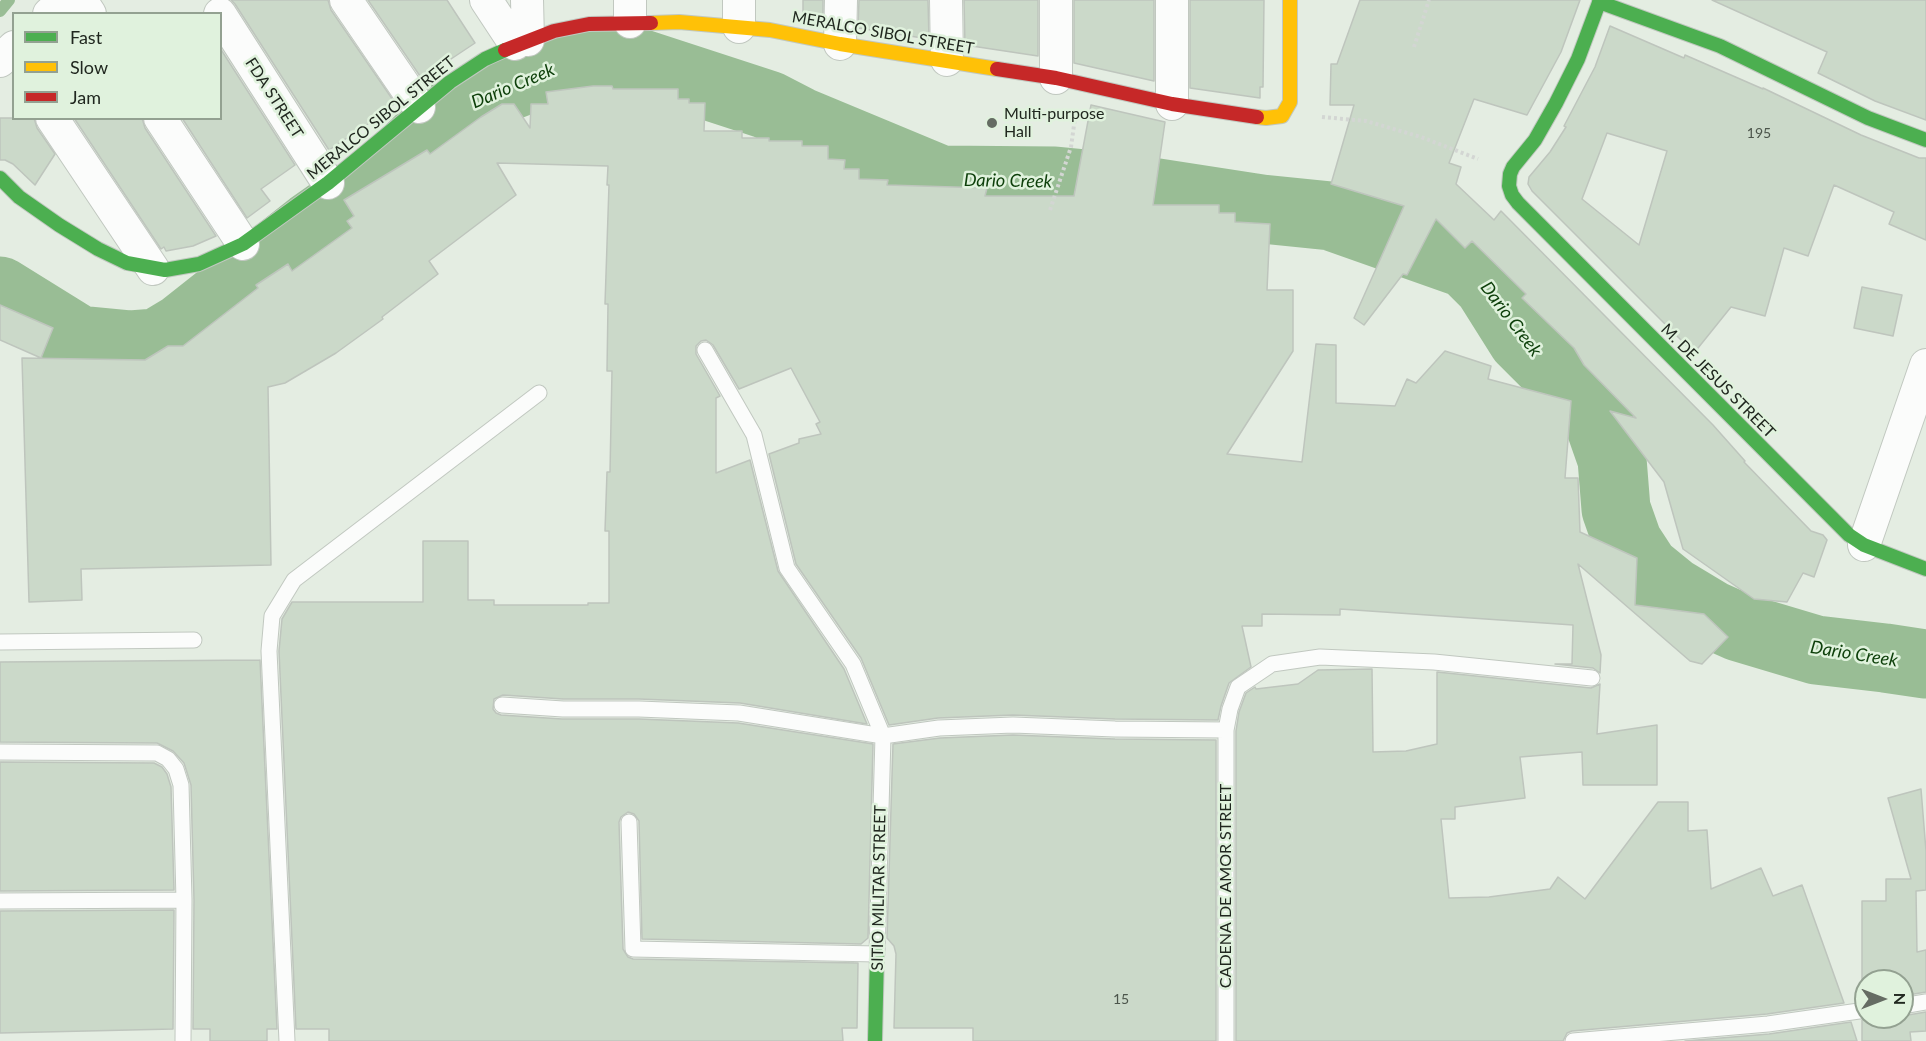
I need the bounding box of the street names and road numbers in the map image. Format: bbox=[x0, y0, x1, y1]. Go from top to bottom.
street label: MERALCO SIBOL STREET bbox=[790, 8, 976, 58]
street label: MERALCO SIBOL STREET bbox=[303, 52, 459, 184]
street label: FDA STREET bbox=[241, 54, 307, 142]
street label: M. DE JESUS STREET bbox=[1657, 320, 1779, 442]
street label: CADENA DE AMOR STREET bbox=[1216, 784, 1236, 988]
street label: SITIO MILITAR STREET bbox=[868, 805, 890, 971]

